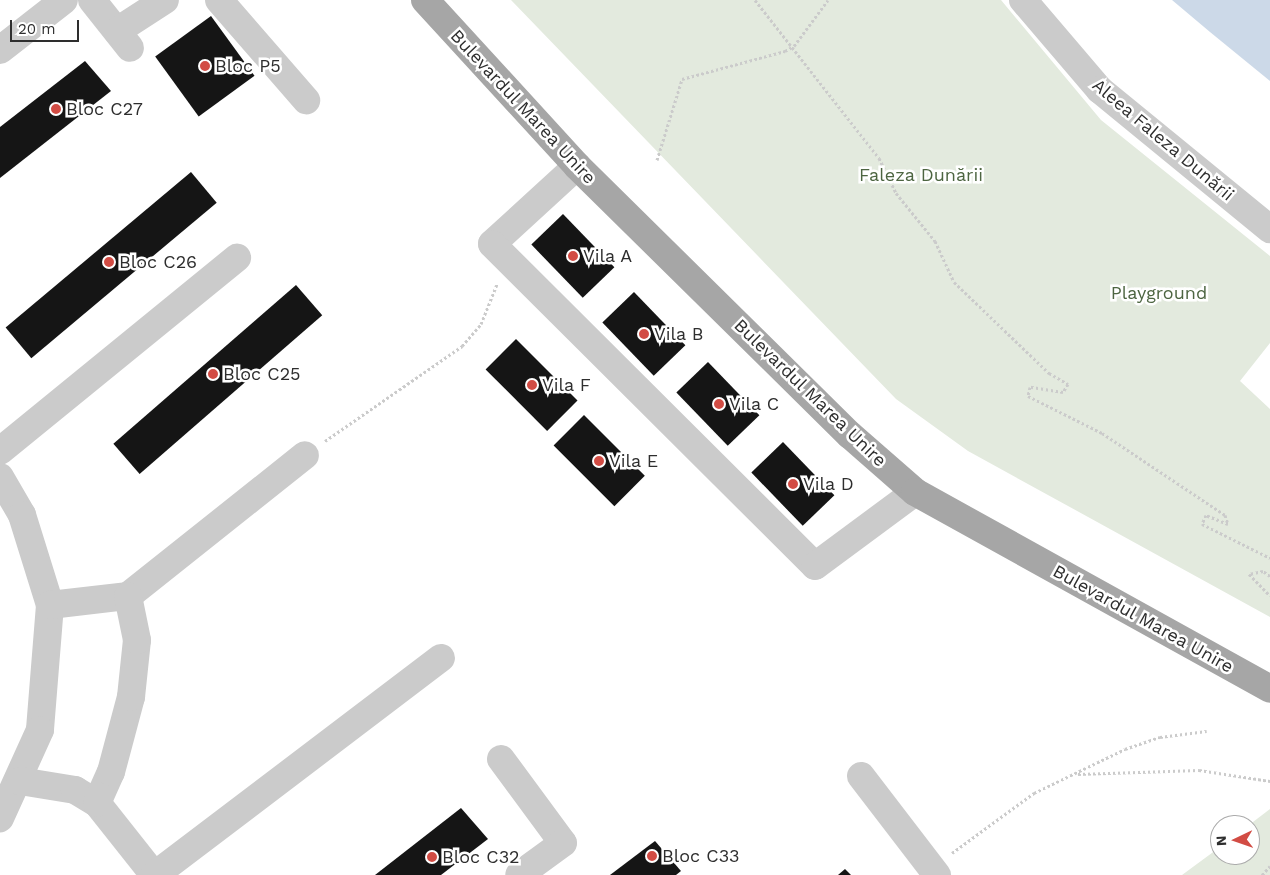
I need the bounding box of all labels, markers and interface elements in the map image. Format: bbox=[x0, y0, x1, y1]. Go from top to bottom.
scale bar bbox=[12, 10, 81, 42]
text: 20 m bbox=[18, 20, 56, 38]
street label: Bulevardul Marea Unire bbox=[445, 25, 601, 189]
place label: Bloc P5 bbox=[215, 55, 281, 77]
marker: Bloc P5 bbox=[199, 60, 211, 72]
street label: Aleea Faleza Dunării bbox=[1088, 74, 1238, 206]
place label: Bloc C27 bbox=[66, 98, 143, 120]
marker: Bloc C27 bbox=[50, 103, 62, 115]
park label: Faleza Dunării bbox=[859, 164, 983, 186]
place label: Vila A bbox=[583, 245, 633, 267]
marker: Vila A bbox=[567, 250, 579, 262]
place label: Bloc C26 bbox=[119, 251, 197, 273]
marker: Bloc C26 bbox=[103, 256, 115, 268]
park label: Playground bbox=[1111, 282, 1207, 304]
street label: Bulevardul Marea Unire bbox=[729, 314, 891, 472]
place label: Vila B bbox=[654, 323, 704, 345]
marker: Vila B bbox=[638, 328, 650, 340]
place label: Bloc C25 bbox=[223, 363, 301, 385]
marker: Bloc C25 bbox=[207, 368, 219, 380]
place label: Vila F bbox=[542, 374, 591, 396]
marker: Vila F bbox=[526, 379, 538, 391]
place label: Vila C bbox=[729, 393, 780, 415]
marker: Vila C bbox=[713, 398, 725, 410]
place label: Vila E bbox=[609, 450, 659, 472]
marker: Vila E bbox=[593, 455, 605, 467]
place label: Vila D bbox=[803, 473, 854, 495]
marker: Vila D bbox=[787, 478, 799, 490]
street label: Bulevardul Marea Unire bbox=[1048, 560, 1238, 678]
north arrow bbox=[1210, 815, 1260, 865]
text: N bbox=[1213, 835, 1229, 846]
place label: Bloc C33 bbox=[662, 845, 740, 867]
place label: Bloc C32 bbox=[442, 846, 520, 868]
marker: Bloc C33 bbox=[646, 850, 658, 862]
marker: Bloc C32 bbox=[426, 851, 438, 863]

